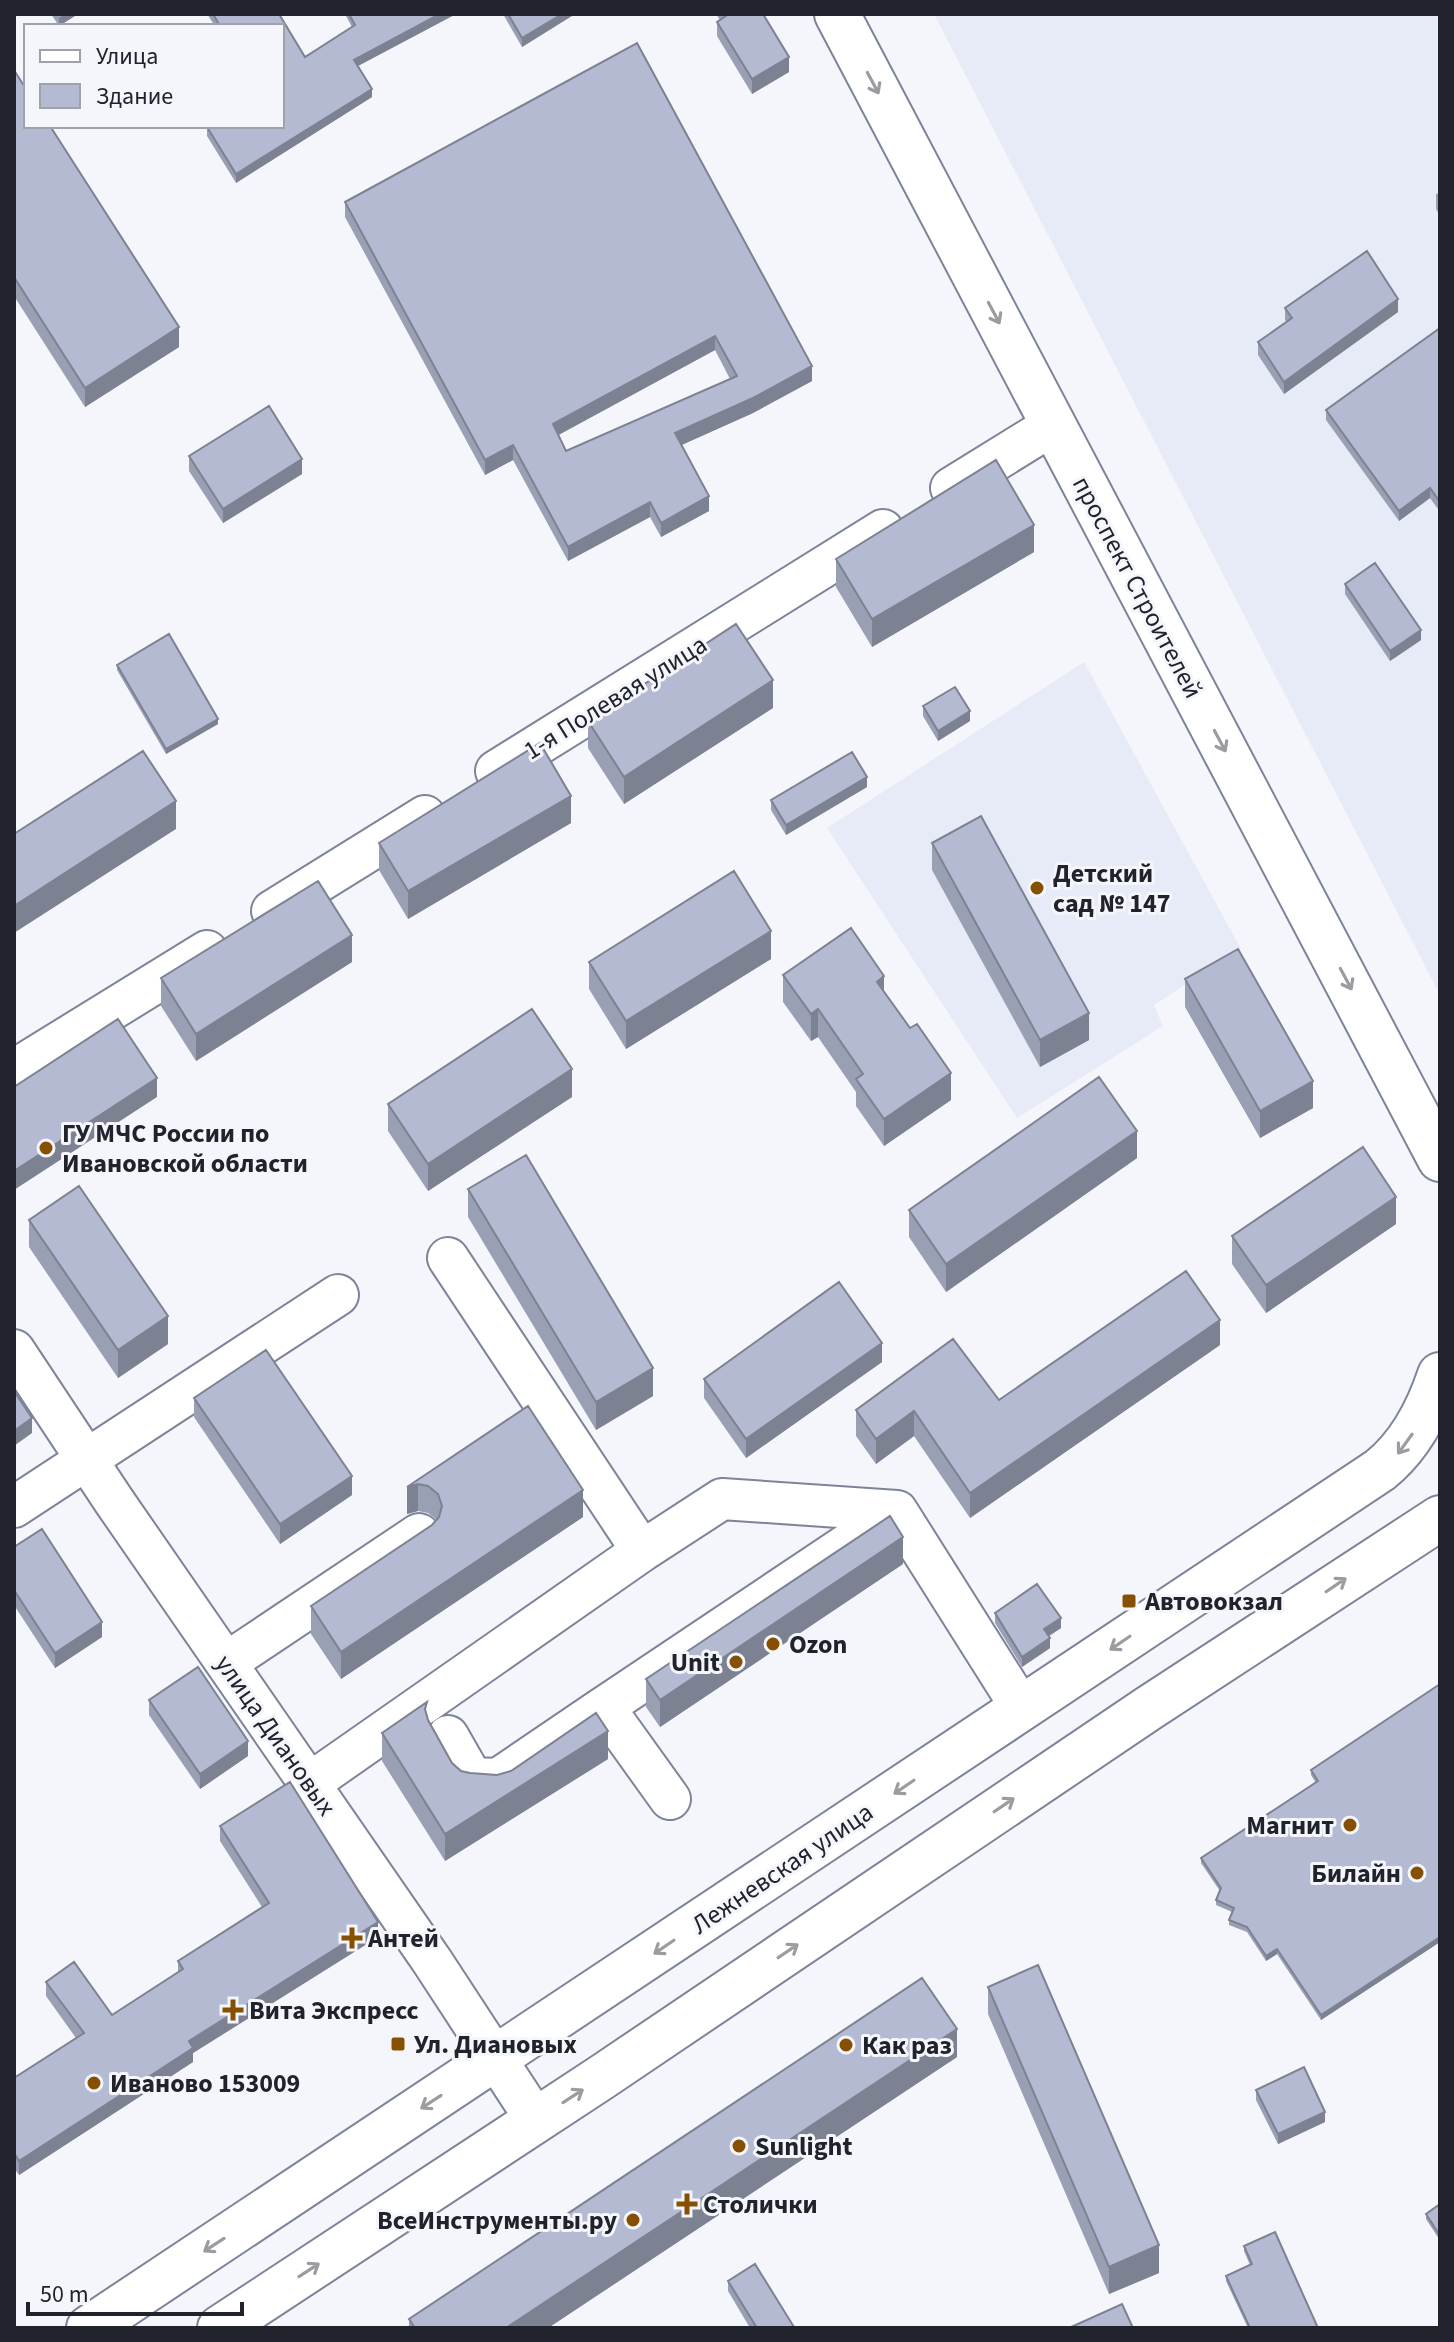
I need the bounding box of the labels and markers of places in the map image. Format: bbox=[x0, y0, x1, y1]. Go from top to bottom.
place label: Детский сад № 147 bbox=[1053, 855, 1171, 922]
marker: Детский сад № 147 bbox=[1028, 879, 1046, 897]
place label: ГУ МЧС России по Ивановской области bbox=[62, 1115, 308, 1182]
marker: ГУ МЧС России по Ивановской области bbox=[37, 1139, 55, 1157]
place label: Автовокзал bbox=[1144, 1583, 1283, 1620]
marker: Автовокзал bbox=[1120, 1592, 1138, 1610]
place label: Ozon bbox=[789, 1626, 847, 1663]
marker: Ozon bbox=[764, 1635, 782, 1653]
place label: Unit bbox=[671, 1644, 720, 1681]
marker: Unit bbox=[727, 1653, 745, 1671]
place label: Магнит bbox=[1246, 1807, 1334, 1844]
marker: Магнит bbox=[1341, 1816, 1359, 1834]
place label: Билайн bbox=[1311, 1855, 1401, 1892]
marker: Билайн bbox=[1408, 1864, 1426, 1882]
place label: Антей bbox=[367, 1920, 439, 1957]
marker: Антей bbox=[343, 1929, 361, 1947]
place label: Вита Экспресс bbox=[249, 1992, 419, 2029]
marker: Вита Экспресс bbox=[224, 2001, 242, 2019]
place label: Ул. Диановых bbox=[414, 2026, 577, 2063]
place label: Как раз bbox=[862, 2027, 952, 2064]
marker: Ул. Диановых bbox=[389, 2035, 407, 2053]
marker: Как раз bbox=[837, 2036, 855, 2054]
place label: Иваново 153009 bbox=[110, 2065, 300, 2102]
marker: Иваново 153009 bbox=[85, 2074, 103, 2092]
place label: Sunlight bbox=[755, 2128, 852, 2165]
marker: Sunlight bbox=[730, 2137, 748, 2155]
place label: Столички bbox=[703, 2186, 818, 2223]
marker: Столички bbox=[678, 2195, 696, 2213]
place label: ВсеИнструменты.ру bbox=[377, 2202, 617, 2239]
marker: ВсеИнструменты.ру bbox=[624, 2211, 642, 2229]

